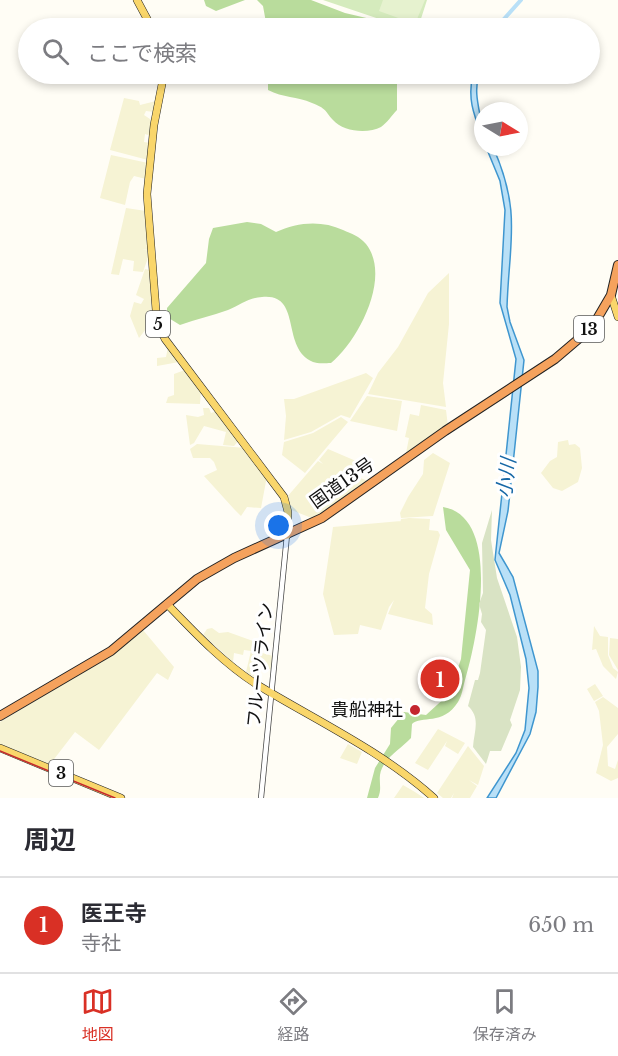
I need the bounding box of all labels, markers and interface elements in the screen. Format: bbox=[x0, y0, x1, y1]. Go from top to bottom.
search box bbox=[18, 18, 600, 84]
icon: search bbox=[39, 35, 72, 68]
text: ここで検索 bbox=[87, 40, 197, 67]
north arrow bbox=[474, 102, 528, 156]
road number: 5 bbox=[146, 311, 170, 337]
road number: 13 bbox=[574, 316, 604, 342]
street label: 国道13号 bbox=[306, 453, 378, 513]
water label: 小川 bbox=[492, 455, 521, 499]
your location bbox=[264, 511, 293, 540]
street label: フルーツライン bbox=[242, 601, 278, 729]
pin: 1 bbox=[420, 656, 460, 702]
place label: 貴船神社 bbox=[331, 699, 403, 721]
marker: 貴船神社 bbox=[408, 703, 422, 717]
road number: 3 bbox=[49, 760, 73, 786]
text: 周辺 bbox=[24, 824, 76, 856]
text: 医王寺 bbox=[81, 900, 147, 927]
text: 1 bbox=[39, 913, 48, 937]
text: 650 m bbox=[528, 913, 594, 937]
text: 寺社 bbox=[81, 931, 121, 955]
tab: 地図 bbox=[81, 985, 114, 1045]
tab: 経路 bbox=[277, 985, 310, 1045]
tab: 保存済み bbox=[473, 985, 537, 1045]

